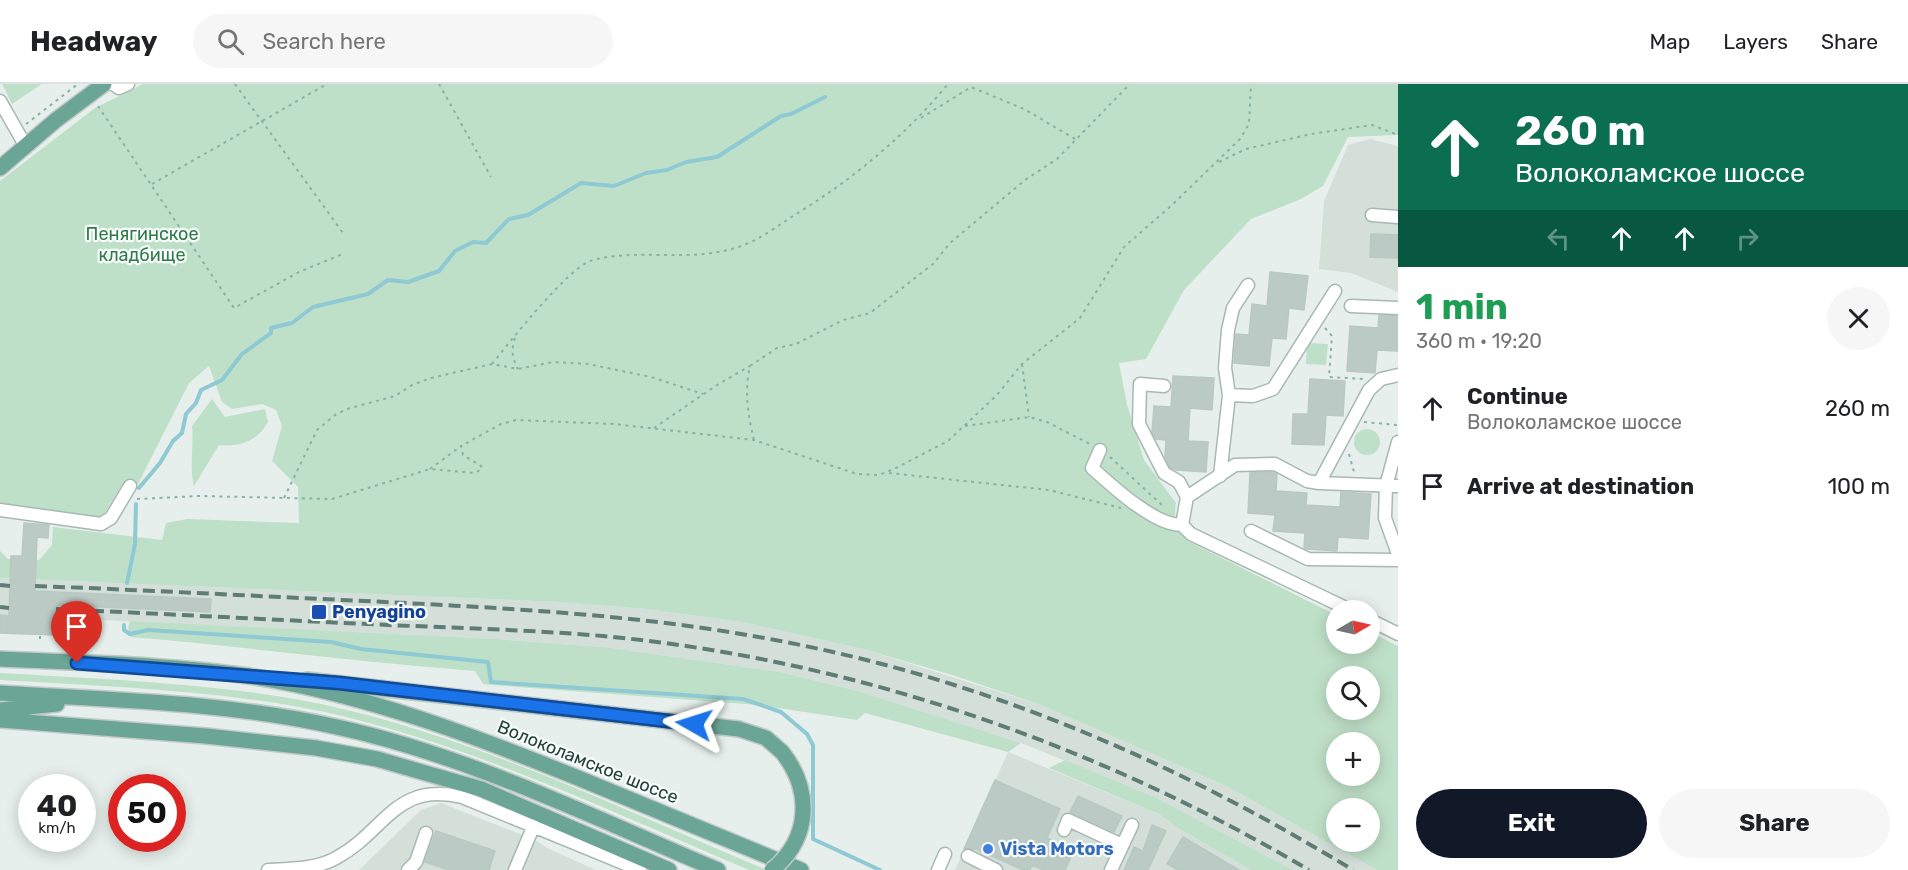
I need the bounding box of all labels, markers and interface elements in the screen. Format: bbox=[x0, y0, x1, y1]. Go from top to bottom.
search box bbox=[193, 14, 613, 68]
text: Headway bbox=[30, 25, 157, 58]
icon: search bbox=[214, 25, 247, 58]
text: Search here bbox=[262, 28, 386, 55]
text: Map bbox=[1649, 29, 1690, 54]
text: Layers bbox=[1723, 29, 1788, 54]
text: Share bbox=[1821, 29, 1878, 54]
text: 260 m bbox=[1515, 106, 1646, 156]
icon: ahead bbox=[1416, 108, 1494, 186]
text: Волоколамское шоссе bbox=[1515, 157, 1805, 189]
icon: left bbox=[1542, 222, 1575, 255]
icon: ahead bbox=[1605, 222, 1638, 255]
icon: ahead bbox=[1668, 222, 1701, 255]
icon: right bbox=[1731, 222, 1764, 255]
park label: Пенягинское кладбище bbox=[86, 223, 198, 266]
text: 1 min bbox=[1416, 285, 1508, 328]
button: close bbox=[1827, 287, 1890, 350]
text: 360 m · 19:20 bbox=[1416, 329, 1542, 353]
text: Continue bbox=[1467, 383, 1568, 410]
icon: ahead bbox=[1416, 392, 1449, 425]
text: 260 m bbox=[1825, 395, 1890, 422]
text: Волоколамское шоссе bbox=[1467, 410, 1682, 434]
icon: arrive bbox=[1416, 470, 1449, 503]
text: Arrive at destination bbox=[1467, 473, 1694, 500]
text: 100 m bbox=[1828, 473, 1890, 500]
north arrow bbox=[1326, 600, 1380, 654]
map controls bbox=[1326, 600, 1380, 852]
pin bbox=[51, 601, 102, 663]
place label: Penyagino bbox=[332, 601, 426, 623]
marker: Penyagino bbox=[310, 603, 328, 621]
icon: arrive bbox=[60, 610, 93, 643]
button: search bbox=[1326, 666, 1380, 720]
position arrow bbox=[662, 692, 726, 756]
street label: Волоколамское шоссе bbox=[494, 716, 682, 808]
button: + bbox=[1326, 732, 1380, 786]
speed limit sign: 50 bbox=[108, 774, 186, 852]
text: 40 bbox=[37, 788, 77, 824]
button: Exit bbox=[1416, 789, 1647, 858]
button: Share bbox=[1659, 789, 1890, 858]
button: − bbox=[1326, 798, 1380, 852]
text: km/h bbox=[38, 819, 76, 837]
place label: Vista Motors bbox=[1000, 838, 1114, 860]
marker: Vista Motors bbox=[981, 842, 995, 856]

